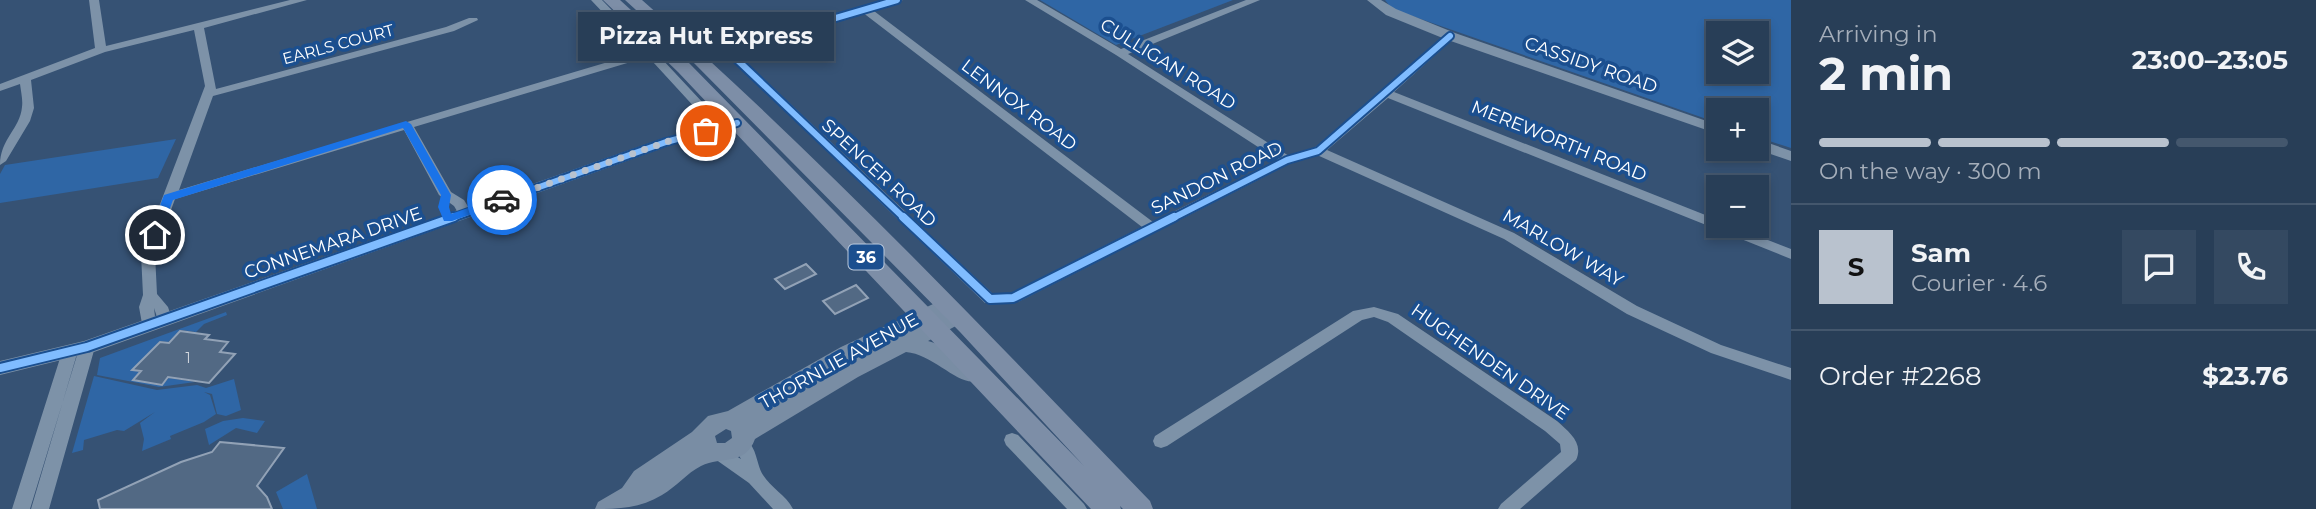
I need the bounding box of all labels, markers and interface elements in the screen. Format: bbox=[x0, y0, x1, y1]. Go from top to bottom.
callout: Pizza Hut Express bbox=[578, 12, 834, 61]
street label: CULLIGAN ROAD bbox=[1096, 13, 1240, 115]
street label: EARLS COURT bbox=[280, 20, 397, 68]
text: Arriving in bbox=[1819, 20, 1938, 48]
map controls bbox=[1706, 21, 1769, 238]
button: layers bbox=[1706, 21, 1769, 84]
text: Pizza Hut Express bbox=[599, 22, 813, 50]
street label: CASSIDY ROAD bbox=[1522, 32, 1660, 98]
text: 23:00–23:05 bbox=[2132, 44, 2288, 76]
text: 2 min bbox=[1819, 45, 1953, 102]
street label: LENNOX ROAD bbox=[957, 54, 1081, 156]
street label: MEREWORTH ROAD bbox=[1468, 96, 1650, 186]
button: + bbox=[1706, 98, 1769, 161]
pin bbox=[676, 101, 736, 161]
icon: bag bbox=[687, 112, 725, 150]
street label: SPENCER ROAD bbox=[817, 114, 941, 232]
street label: SANDON ROAD bbox=[1148, 137, 1286, 219]
text: On the way · 300 m bbox=[1819, 157, 2042, 185]
courier bbox=[467, 165, 537, 235]
button: − bbox=[1706, 175, 1769, 238]
icon: car bbox=[483, 181, 521, 219]
street label: CONNEMARA DRIVE bbox=[241, 202, 425, 284]
pin bbox=[125, 205, 185, 265]
street label: MARLOW WAY bbox=[1499, 205, 1628, 292]
icon: home bbox=[136, 216, 174, 254]
button: chat bbox=[2122, 230, 2196, 304]
button: phone bbox=[2214, 230, 2288, 304]
text: Sam bbox=[1911, 237, 1971, 269]
road number: 36 bbox=[848, 244, 884, 270]
text: S bbox=[1848, 251, 1864, 283]
text: Courier · 4.6 bbox=[1911, 269, 2047, 297]
street label: HUGHENDEN DRIVE bbox=[1407, 299, 1573, 425]
street label: THORNLIE AVENUE bbox=[756, 308, 922, 414]
house number: 1 bbox=[185, 349, 191, 367]
text: Order #2268 bbox=[1819, 360, 1981, 392]
text: $23.76 bbox=[2202, 360, 2288, 392]

